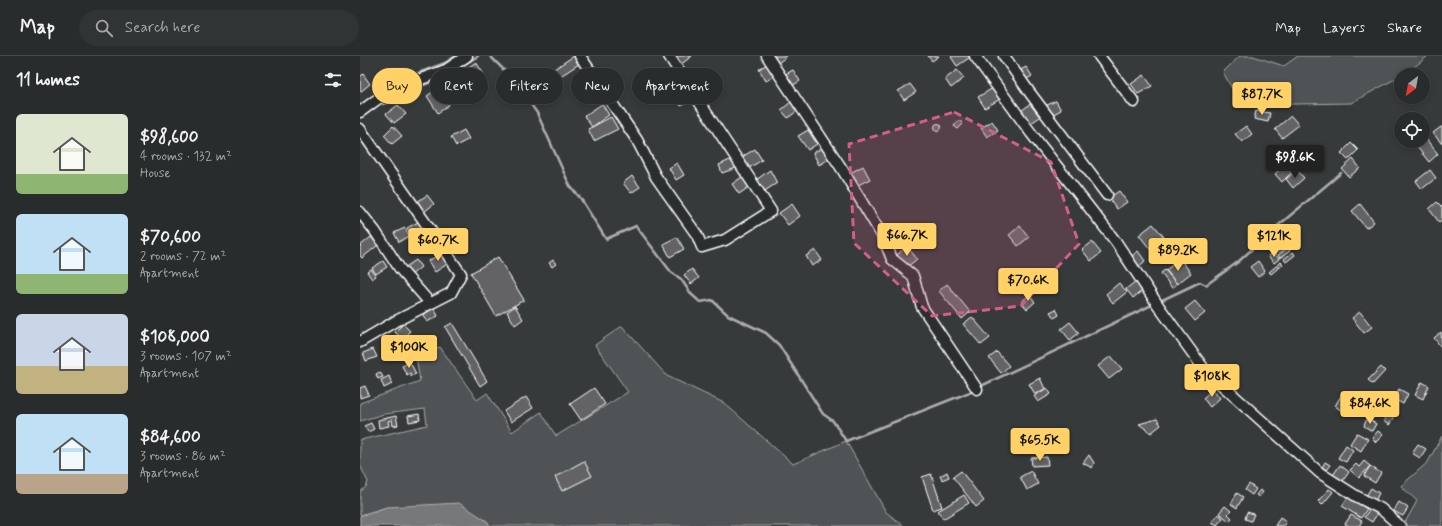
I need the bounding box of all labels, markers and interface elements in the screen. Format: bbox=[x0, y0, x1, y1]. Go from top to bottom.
search box bbox=[79, 10, 359, 46]
text: Map bbox=[20, 15, 55, 40]
icon: search bbox=[93, 17, 115, 39]
text: Search here bbox=[125, 18, 200, 38]
text: Map bbox=[1275, 19, 1301, 37]
text: Layers bbox=[1323, 19, 1365, 37]
text: Share bbox=[1387, 19, 1422, 37]
chip: Buy bbox=[372, 68, 422, 104]
chip: Rent bbox=[430, 68, 488, 104]
chip: Filters bbox=[496, 68, 563, 104]
chip: New bbox=[571, 68, 624, 104]
chip: Apartment bbox=[632, 68, 723, 104]
north arrow bbox=[1394, 68, 1430, 104]
map controls bbox=[1394, 68, 1430, 148]
text: 11 homes bbox=[16, 69, 80, 91]
icon: filters bbox=[322, 69, 344, 91]
pin: $87.7K bbox=[1229, 82, 1295, 116]
text: $87.7K bbox=[1241, 86, 1283, 103]
button: locate bbox=[1394, 112, 1430, 148]
text: $98,600 bbox=[140, 126, 199, 148]
icon: home bbox=[48, 130, 96, 178]
pin: $98.6K bbox=[1262, 145, 1328, 179]
text: 4 rooms · 132 m² bbox=[140, 148, 232, 165]
text: $98.6K bbox=[1275, 149, 1315, 166]
text: House bbox=[140, 165, 171, 182]
pin: $66.7K bbox=[874, 223, 940, 257]
pin: $121K bbox=[1246, 224, 1302, 258]
text: $70,600 bbox=[140, 226, 201, 248]
text: $66.7K bbox=[886, 227, 928, 244]
pin: $60.7K bbox=[405, 228, 471, 262]
text: $121K bbox=[1257, 228, 1291, 245]
icon: home bbox=[48, 230, 96, 278]
text: $60.7K bbox=[417, 232, 459, 249]
pin: $89.2K bbox=[1145, 238, 1211, 272]
text: $89.2K bbox=[1158, 242, 1198, 259]
text: 2 rooms · 72 m² bbox=[140, 248, 226, 265]
text: Apartment bbox=[140, 265, 199, 282]
pin: $70.6K bbox=[995, 268, 1061, 302]
text: $70.6K bbox=[1007, 272, 1049, 289]
text: $108,000 bbox=[140, 326, 210, 348]
icon: home bbox=[48, 330, 96, 378]
pin: $100K bbox=[381, 335, 437, 369]
text: $100K bbox=[390, 339, 428, 356]
text: 3 rooms · 107 m² bbox=[140, 348, 232, 365]
pin: $108K bbox=[1184, 364, 1240, 398]
text: Apartment bbox=[140, 365, 199, 382]
text: $108K bbox=[1193, 368, 1231, 385]
pin: $84.6K bbox=[1337, 391, 1403, 425]
text: $84.6K bbox=[1349, 395, 1391, 412]
text: $84,600 bbox=[140, 426, 201, 448]
pin: $65.5K bbox=[1007, 428, 1073, 462]
icon: home bbox=[48, 430, 96, 478]
text: $65.5K bbox=[1020, 432, 1060, 449]
text: 3 rooms · 86 m² bbox=[140, 448, 226, 465]
text: Apartment bbox=[140, 465, 199, 482]

